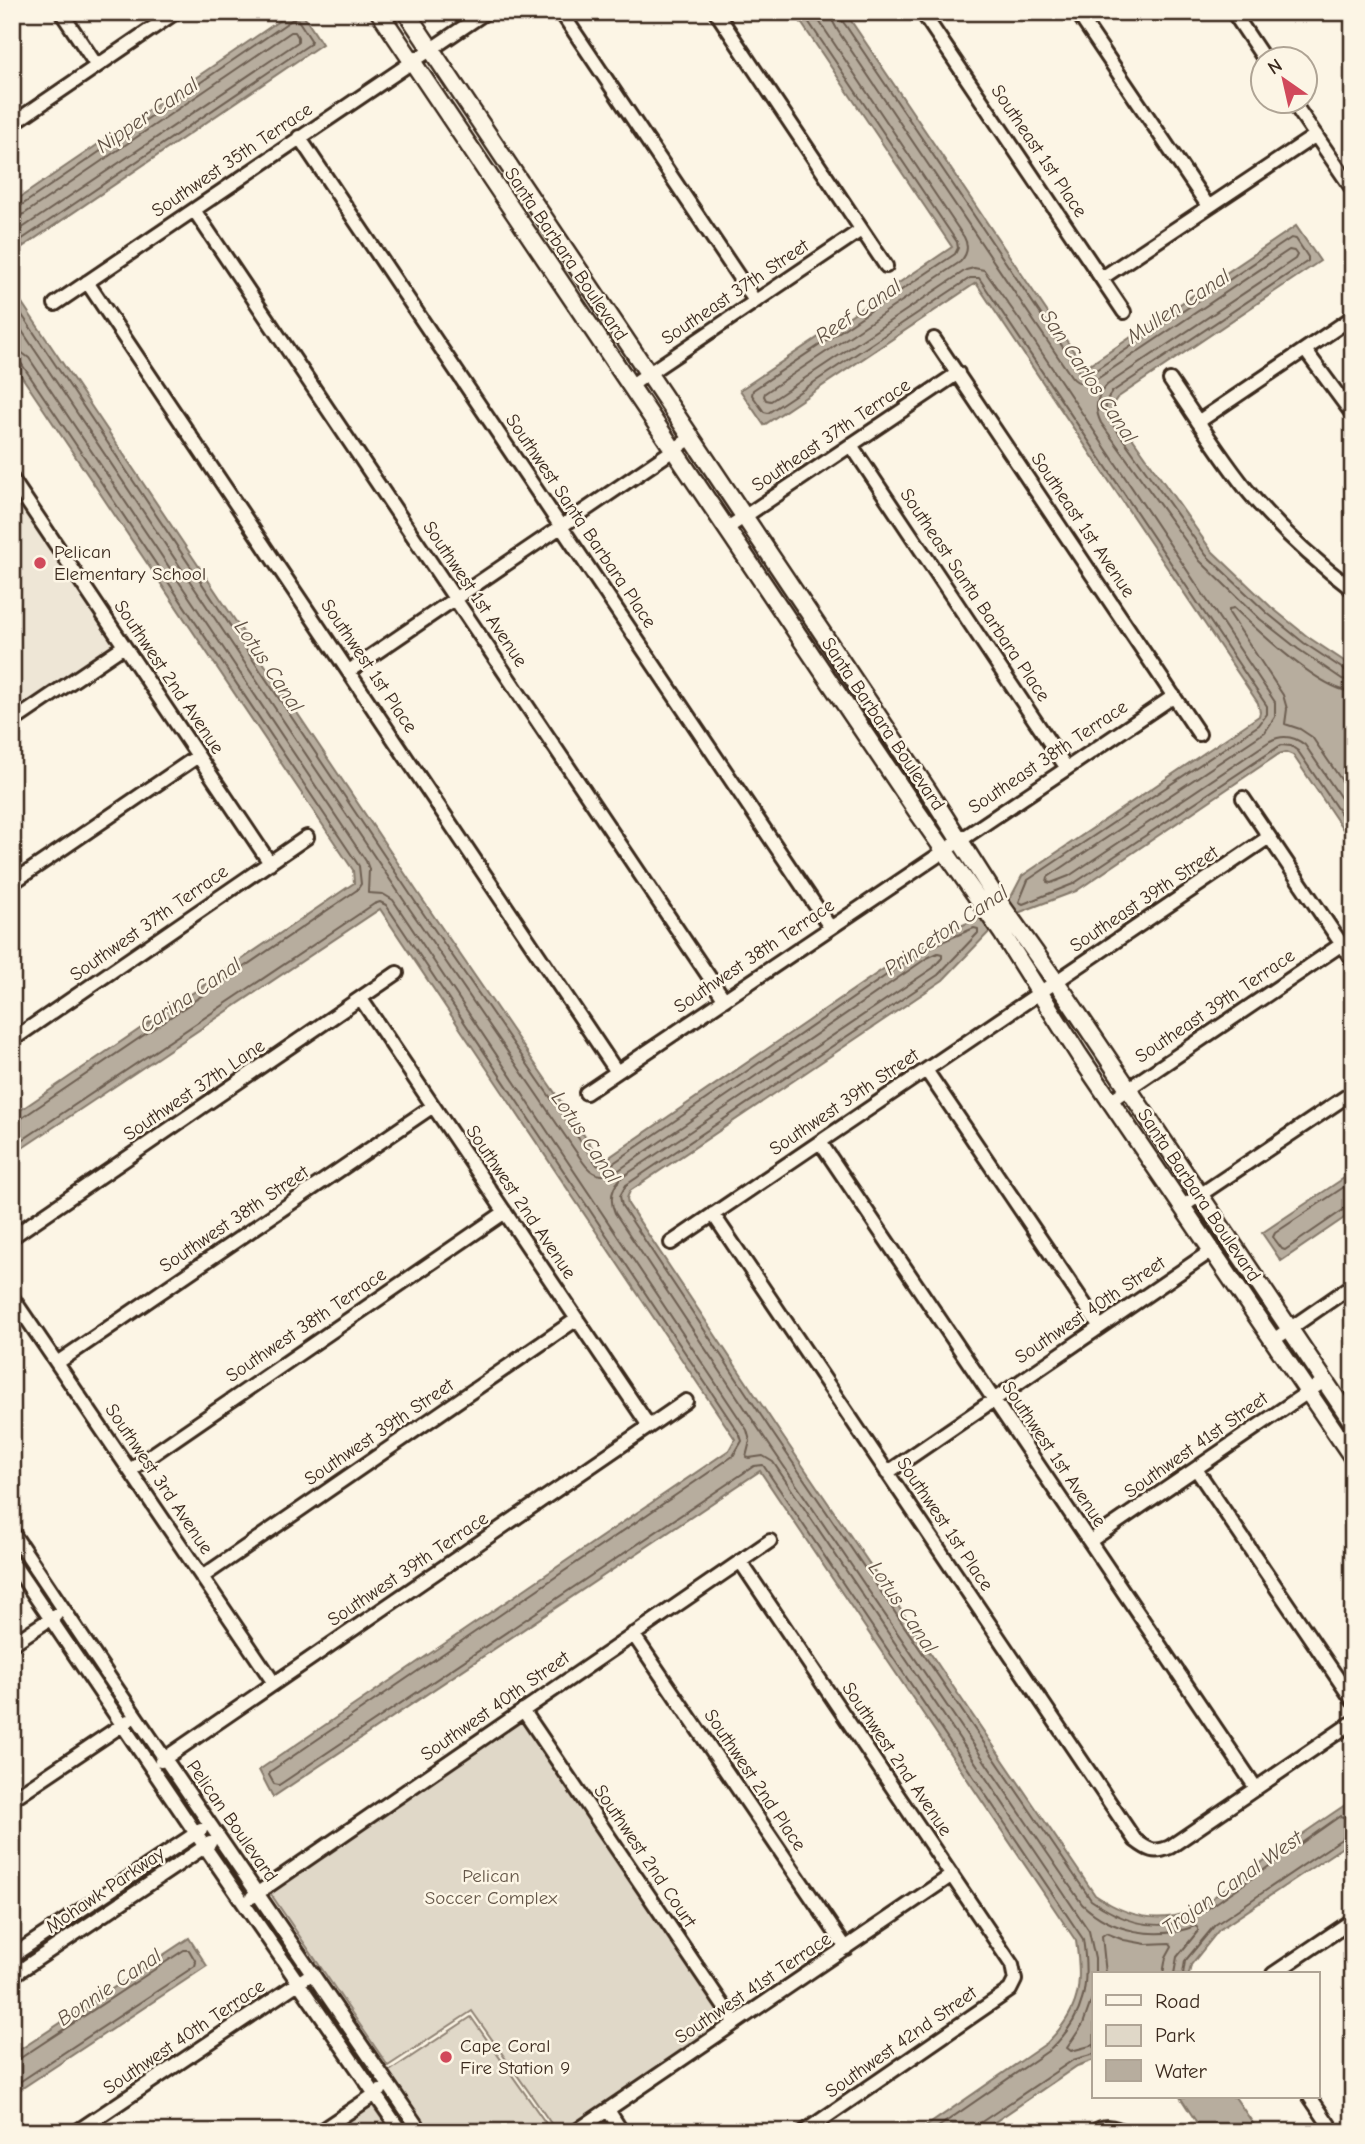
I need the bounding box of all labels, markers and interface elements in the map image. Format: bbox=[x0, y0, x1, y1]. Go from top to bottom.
north arrow bbox=[1250, 46, 1320, 116]
text: N bbox=[1264, 54, 1286, 79]
water label: Nipper Canal bbox=[92, 72, 203, 158]
street label: Southeast 1st Place bbox=[986, 80, 1092, 222]
street label: Southwest 35th Terrace bbox=[147, 98, 317, 222]
street label: Santa Barbara Boulevard bbox=[500, 163, 632, 345]
street label: Southeast 37th Street bbox=[657, 234, 813, 349]
water label: Mullen Canal bbox=[1121, 264, 1234, 349]
water label: Reef Canal bbox=[811, 274, 905, 348]
water label: San Carlos Canal bbox=[1036, 305, 1143, 447]
street label: Southeast 37th Terrace bbox=[748, 374, 914, 496]
street label: Southwest Santa Barbara Place bbox=[501, 410, 661, 632]
street label: Southeast 1st Avenue bbox=[1026, 448, 1140, 602]
street label: Southeast Santa Barbara Place bbox=[895, 484, 1055, 706]
street label: Southwest 1st Avenue bbox=[418, 517, 532, 671]
place label: Pelican Elementary School bbox=[54, 541, 206, 585]
marker: Pelican Elementary School bbox=[32, 555, 48, 571]
street label: Southwest 1st Place bbox=[316, 595, 422, 737]
street label: Southwest 2nd Avenue bbox=[109, 596, 229, 758]
water label: Lotus Canal bbox=[230, 616, 309, 717]
street label: Santa Barbara Boulevard bbox=[817, 633, 949, 815]
street label: Southeast 38th Terrace bbox=[964, 695, 1132, 819]
street label: Southeast 39th Street bbox=[1066, 841, 1223, 957]
street label: Southwest 37th Terrace bbox=[66, 860, 232, 986]
water label: Princeton Canal bbox=[880, 880, 1013, 980]
street label: Southwest 38th Terrace bbox=[670, 894, 838, 1018]
street label: Southeast 39th Terrace bbox=[1131, 944, 1299, 1068]
water label: Carina Canal bbox=[135, 952, 246, 1038]
street label: Southwest 37th Lane bbox=[119, 1035, 269, 1145]
street label: Southwest 39th Street bbox=[765, 1044, 923, 1160]
water label: Lotus Canal bbox=[547, 1087, 626, 1188]
street label: Santa Barbara Boulevard bbox=[1133, 1104, 1265, 1286]
street label: Southwest 2nd Avenue bbox=[461, 1121, 581, 1283]
street label: Southwest 38th Street bbox=[155, 1161, 313, 1277]
street label: Southwest 40th Street bbox=[1011, 1251, 1170, 1368]
street label: Southwest 38th Terrace bbox=[222, 1263, 390, 1387]
street label: Southwest 39th Street bbox=[300, 1374, 458, 1490]
street label: Southwest 1st Avenue bbox=[997, 1377, 1111, 1531]
street label: Southwest 41st Street bbox=[1120, 1387, 1272, 1503]
street label: Southwest 3rd Avenue bbox=[100, 1399, 218, 1559]
street label: Southwest 1st Place bbox=[892, 1453, 998, 1595]
street label: Southwest 39th Terrace bbox=[324, 1507, 492, 1631]
water label: Lotus Canal bbox=[864, 1557, 943, 1658]
street label: Southwest 40th Street bbox=[416, 1646, 574, 1766]
street label: Southwest 2nd Avenue bbox=[837, 1678, 957, 1840]
street label: Southwest 2nd Place bbox=[699, 1705, 811, 1855]
street label: Pelican Boulevard bbox=[182, 1756, 282, 1886]
street label: Southwest 2nd Court bbox=[589, 1780, 701, 1932]
water label: Trojan Canal West bbox=[1157, 1825, 1308, 1940]
street label: Mohawk Parkway bbox=[41, 1842, 169, 1938]
park label: Pelican Soccer Complex bbox=[425, 1865, 558, 1909]
street label: Southwest 41st Terrace bbox=[671, 1928, 835, 2048]
water label: Bonnie Canal bbox=[52, 1943, 166, 2031]
legend bbox=[1092, 1972, 1320, 2098]
street label: Southwest 40th Terrace bbox=[99, 1975, 269, 2099]
street label: Southwest 42nd Street bbox=[821, 1981, 981, 2103]
text: Road bbox=[1155, 1989, 1200, 2013]
text: Park bbox=[1155, 2023, 1195, 2047]
place label: Cape Coral Fire Station 9 bbox=[460, 2035, 570, 2079]
marker: Cape Coral Fire Station 9 bbox=[438, 2049, 454, 2065]
text: Water bbox=[1155, 2059, 1208, 2083]

